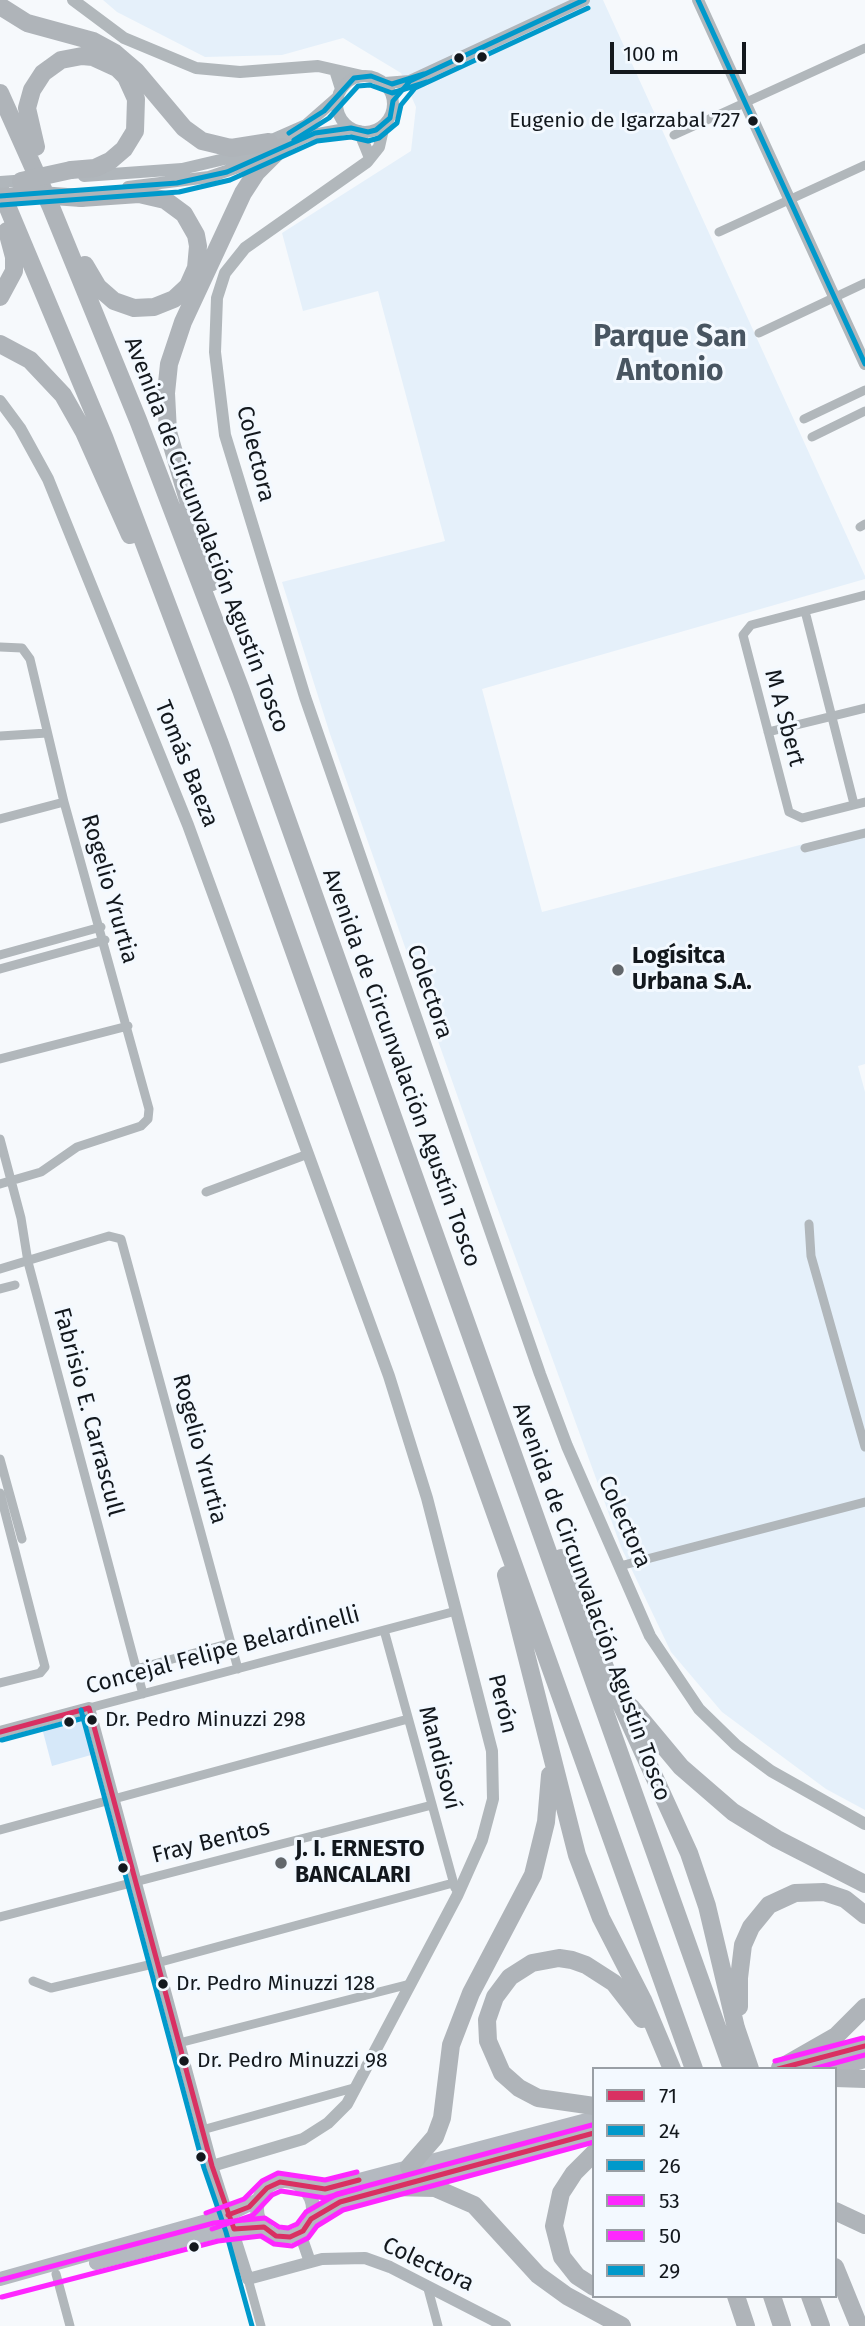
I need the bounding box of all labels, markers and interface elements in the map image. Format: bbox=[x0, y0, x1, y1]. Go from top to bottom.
scale bar bbox=[613, 28, 750, 72]
text: 100 m bbox=[623, 41, 679, 67]
unlabelled marker bbox=[475, 50, 489, 64]
unlabelled marker bbox=[452, 51, 466, 65]
place label: Eugenio de Igarzabal 727 bbox=[509, 108, 740, 134]
marker: Eugenio de Igarzabal 727 bbox=[746, 114, 760, 128]
district label: Parque San Antonio bbox=[593, 320, 747, 390]
street label: Avenida de Circunvalación Agustín Tosco bbox=[118, 333, 294, 737]
street label: Colectora bbox=[230, 403, 280, 505]
street label: M A Sbert bbox=[758, 667, 810, 769]
street label: Tomás Baeza bbox=[148, 697, 224, 831]
street label: Rogelio Yrurtia bbox=[75, 811, 143, 967]
street label: Avenida de Circunvalación Agustín Tosco bbox=[316, 865, 486, 1271]
street label: Colectora bbox=[400, 941, 458, 1043]
place label: Logísitca Urbana S.A. bbox=[632, 943, 752, 997]
marker: Logísitca Urbana S.A. bbox=[610, 962, 626, 978]
street label: Fabrisio E. Carrascull bbox=[47, 1305, 129, 1519]
street label: Rogelio Yrurtia bbox=[166, 1371, 232, 1527]
street label: Avenida de Circunvalación Agustín Tosco bbox=[506, 1399, 676, 1805]
street label: Colectora bbox=[591, 1472, 657, 1572]
street label: Concejal Felipe Belardinelli bbox=[83, 1601, 363, 1701]
street label: Perón bbox=[481, 1671, 523, 1737]
street label: Mandisoví bbox=[412, 1703, 466, 1813]
place label: Dr. Pedro Minuzzi 298 bbox=[105, 1707, 306, 1733]
marker: Dr. Pedro Minuzzi 298 bbox=[85, 1713, 99, 1727]
unlabelled marker bbox=[62, 1715, 76, 1729]
street label: Fray Bentos bbox=[149, 1814, 273, 1870]
place label: J. I. ERNESTO BANCALARI bbox=[295, 1836, 425, 1890]
marker: J. I. ERNESTO BANCALARI bbox=[273, 1855, 289, 1871]
unlabelled marker bbox=[116, 1861, 130, 1875]
place label: Dr. Pedro Minuzzi 128 bbox=[176, 1971, 375, 1997]
marker: Dr. Pedro Minuzzi 128 bbox=[156, 1977, 170, 1991]
place label: Dr. Pedro Minuzzi 98 bbox=[197, 2048, 388, 2074]
marker: Dr. Pedro Minuzzi 98 bbox=[177, 2054, 191, 2068]
legend bbox=[592, 2067, 837, 2298]
text: 71 bbox=[659, 2083, 677, 2109]
text: 24 bbox=[659, 2118, 680, 2144]
unlabelled marker bbox=[194, 2150, 208, 2164]
text: 26 bbox=[659, 2153, 681, 2179]
text: 53 bbox=[659, 2188, 680, 2214]
text: 50 bbox=[659, 2223, 681, 2249]
street label: Colectora bbox=[378, 2232, 478, 2298]
unlabelled marker bbox=[187, 2240, 201, 2254]
text: 29 bbox=[659, 2258, 680, 2284]

